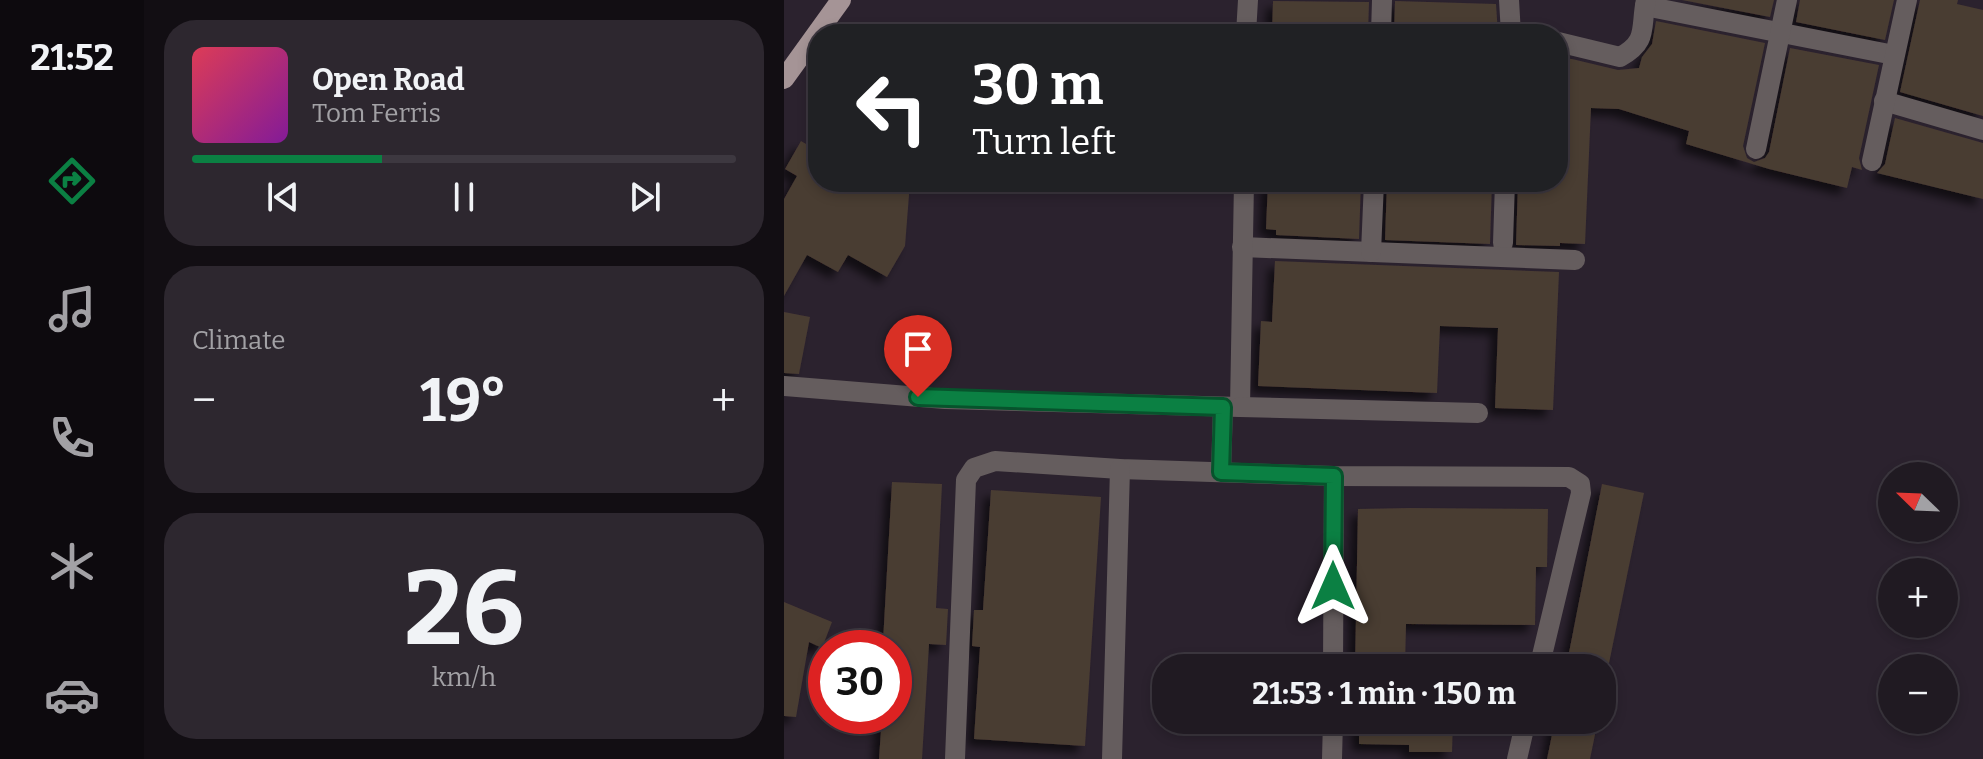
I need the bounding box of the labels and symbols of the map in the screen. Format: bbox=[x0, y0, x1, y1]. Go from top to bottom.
pin bbox=[884, 315, 952, 397]
north arrow bbox=[1878, 462, 1958, 542]
position arrow bbox=[1291, 544, 1375, 628]
speed limit sign: 30 bbox=[808, 630, 912, 734]

